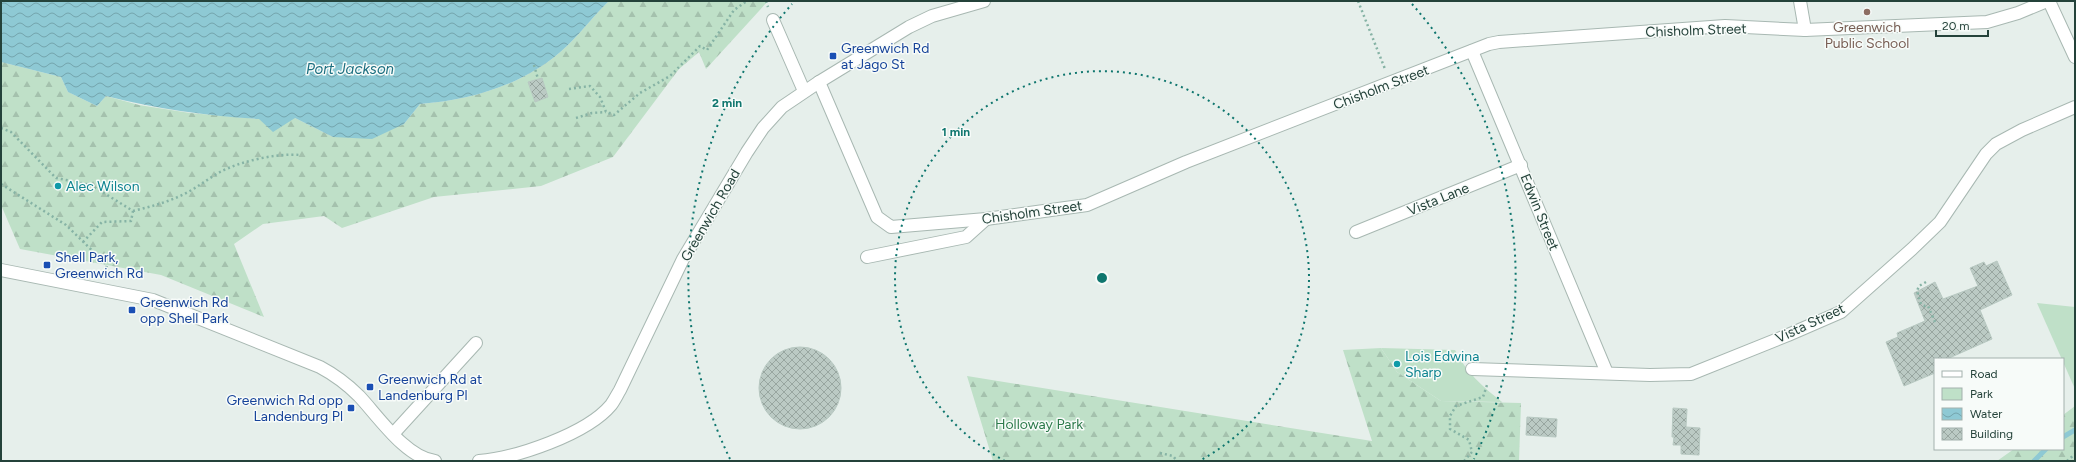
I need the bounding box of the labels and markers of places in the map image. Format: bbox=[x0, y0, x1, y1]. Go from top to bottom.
marker: Greenwich Public School bbox=[1862, 7, 1872, 17]
place label: Greenwich Public School bbox=[1825, 19, 1909, 52]
place label: Greenwich Rd at Jago St bbox=[841, 40, 929, 73]
marker: Greenwich Rd at Jago St bbox=[828, 51, 838, 61]
place label: Alec Wilson bbox=[66, 178, 140, 195]
marker: Alec Wilson bbox=[53, 181, 63, 191]
place label: Shell Park, Greenwich Rd bbox=[55, 249, 143, 282]
marker: Shell Park, Greenwich Rd bbox=[42, 260, 52, 270]
centre of rings bbox=[1095, 271, 1109, 285]
place label: Greenwich Rd opp Shell Park bbox=[140, 294, 229, 327]
marker: Greenwich Rd opp Shell Park bbox=[127, 305, 137, 315]
place label: Lois Edwina Sharp bbox=[1405, 348, 1479, 381]
marker: Lois Edwina Sharp bbox=[1392, 359, 1402, 369]
place label: Greenwich Rd at Landenburg Pl bbox=[378, 371, 482, 404]
marker: Greenwich Rd at Landenburg Pl bbox=[365, 382, 375, 392]
place label: Greenwich Rd opp Landenburg Pl bbox=[226, 392, 343, 425]
marker: Greenwich Rd opp Landenburg Pl bbox=[346, 403, 356, 413]

